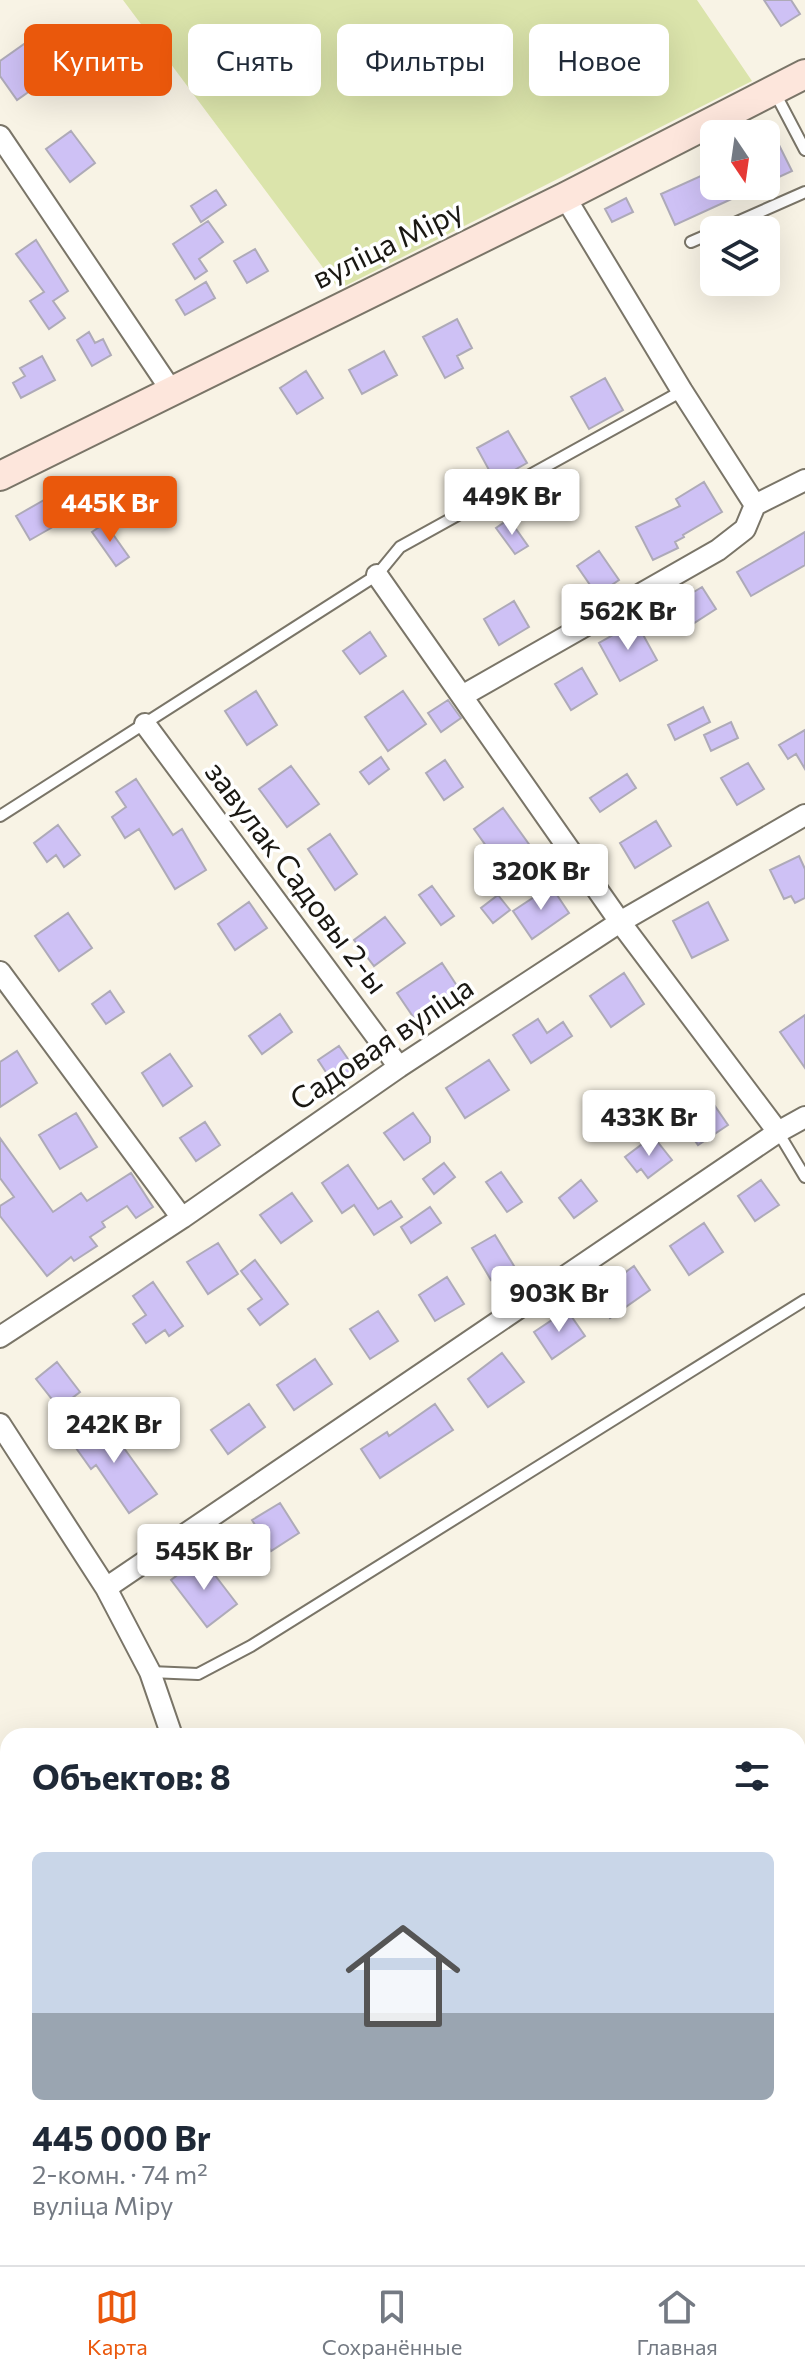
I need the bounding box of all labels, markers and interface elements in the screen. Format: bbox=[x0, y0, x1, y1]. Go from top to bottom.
chip: Купить bbox=[24, 24, 172, 96]
chip: Снять bbox=[188, 24, 321, 96]
chip: Фильтры bbox=[337, 24, 513, 96]
chip: Новое bbox=[529, 24, 669, 96]
north arrow bbox=[700, 120, 780, 200]
map controls bbox=[700, 120, 780, 296]
street label: вуліца Міру bbox=[305, 190, 468, 295]
button: layers bbox=[700, 216, 780, 296]
pin: 449K Br bbox=[438, 469, 586, 537]
pin: 445K Br bbox=[36, 476, 184, 544]
text: 449K Br bbox=[462, 479, 562, 510]
text: 445K Br bbox=[61, 486, 159, 517]
pin: 562K Br bbox=[554, 584, 702, 652]
text: 562K Br bbox=[580, 594, 676, 625]
street label: завулак Садовы 2-ы bbox=[199, 753, 397, 1000]
pin: 320K Br bbox=[467, 844, 615, 912]
text: 320K Br bbox=[492, 854, 590, 885]
street label: Садовая вуліца bbox=[282, 967, 479, 1117]
pin: 433K Br bbox=[575, 1090, 723, 1158]
text: 433K Br bbox=[600, 1100, 698, 1131]
pin: 903K Br bbox=[485, 1266, 633, 1334]
text: 903K Br bbox=[509, 1276, 609, 1307]
pin: 242K Br bbox=[40, 1397, 188, 1465]
text: 242K Br bbox=[66, 1407, 162, 1438]
pin: 545K Br bbox=[130, 1524, 278, 1592]
text: 545K Br bbox=[155, 1534, 253, 1565]
icon: filters bbox=[730, 1754, 774, 1798]
text: Объектов: 8 bbox=[32, 1755, 231, 1797]
icon: home bbox=[331, 1904, 475, 2048]
text: 445 000 Br bbox=[32, 2116, 211, 2158]
text: 2-комн. · 74 m² bbox=[32, 2158, 208, 2189]
text: вуліца Міру bbox=[32, 2189, 174, 2220]
tab: Карта bbox=[87, 2285, 148, 2360]
tab: Сохранённые bbox=[322, 2285, 462, 2360]
tab: Главная bbox=[636, 2285, 718, 2360]

